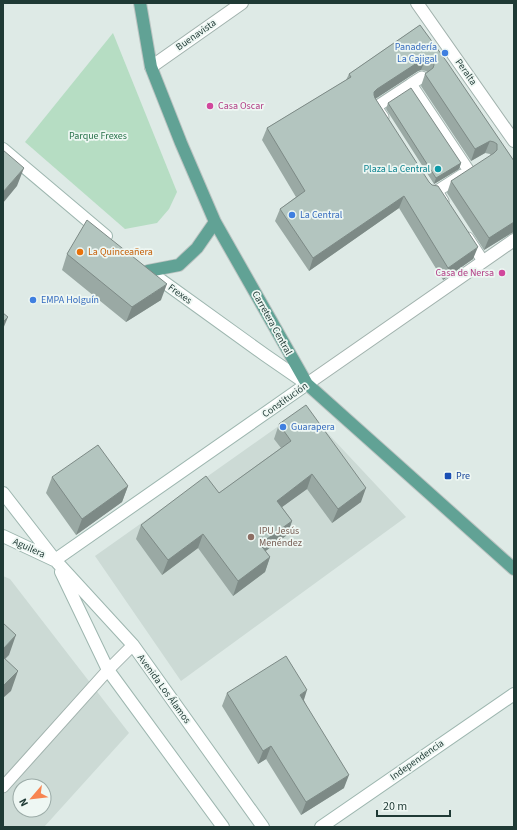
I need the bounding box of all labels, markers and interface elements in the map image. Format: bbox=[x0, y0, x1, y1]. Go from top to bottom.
street label: Buenavista bbox=[173, 16, 219, 54]
place label: Panadería La Cajigal bbox=[395, 40, 437, 66]
marker: Panadería La Cajigal bbox=[440, 48, 450, 58]
street label: Peralta bbox=[452, 56, 480, 88]
place label: Casa Oscar bbox=[218, 99, 264, 113]
marker: Casa Oscar bbox=[205, 101, 215, 111]
park label: Parque Frexes bbox=[69, 129, 127, 143]
place label: Plaza La Central bbox=[363, 162, 430, 176]
marker: Plaza La Central bbox=[433, 164, 443, 174]
place label: La Central bbox=[300, 208, 343, 222]
marker: La Central bbox=[287, 210, 297, 220]
place label: La Quinceañera bbox=[88, 245, 153, 259]
marker: La Quinceañera bbox=[75, 247, 85, 257]
place label: Casa de Nersa bbox=[435, 266, 494, 280]
marker: Casa de Nersa bbox=[497, 268, 507, 278]
street label: Frexes bbox=[165, 281, 195, 307]
street label: Carretera Central bbox=[249, 288, 296, 358]
place label: EMPA Holguín bbox=[41, 293, 99, 307]
marker: EMPA Holguín bbox=[28, 295, 38, 305]
street label: Constitución bbox=[259, 379, 311, 421]
place label: Guarapera bbox=[291, 420, 335, 434]
marker: Guarapera bbox=[278, 422, 288, 432]
place label: Pre bbox=[456, 469, 470, 483]
marker: Pre bbox=[443, 471, 453, 481]
place label: IPU Jesús Menéndez bbox=[259, 524, 302, 550]
marker: IPU Jesús Menéndez bbox=[246, 532, 256, 542]
street label: Aguilera bbox=[11, 535, 47, 561]
street label: Avenida Los Álamos bbox=[134, 651, 194, 727]
street label: Independencia bbox=[387, 736, 447, 784]
north arrow bbox=[12, 778, 52, 818]
scale bar bbox=[377, 792, 450, 818]
text: N bbox=[15, 796, 32, 809]
text: 20 m bbox=[383, 798, 407, 815]

